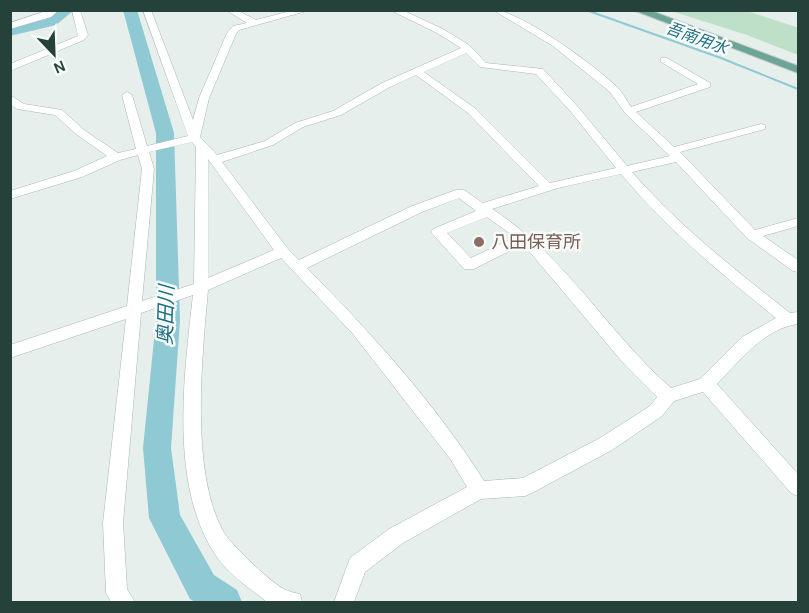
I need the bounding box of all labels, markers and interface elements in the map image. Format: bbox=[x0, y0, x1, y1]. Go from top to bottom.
water label: 吾南用水 bbox=[664, 18, 732, 59]
north arrow bbox=[24, 24, 84, 84]
text: N bbox=[51, 56, 69, 78]
place label: 八田保育所 bbox=[491, 231, 581, 253]
marker: 八田保育所 bbox=[472, 235, 486, 249]
water label: 奥田川 bbox=[153, 283, 179, 345]

